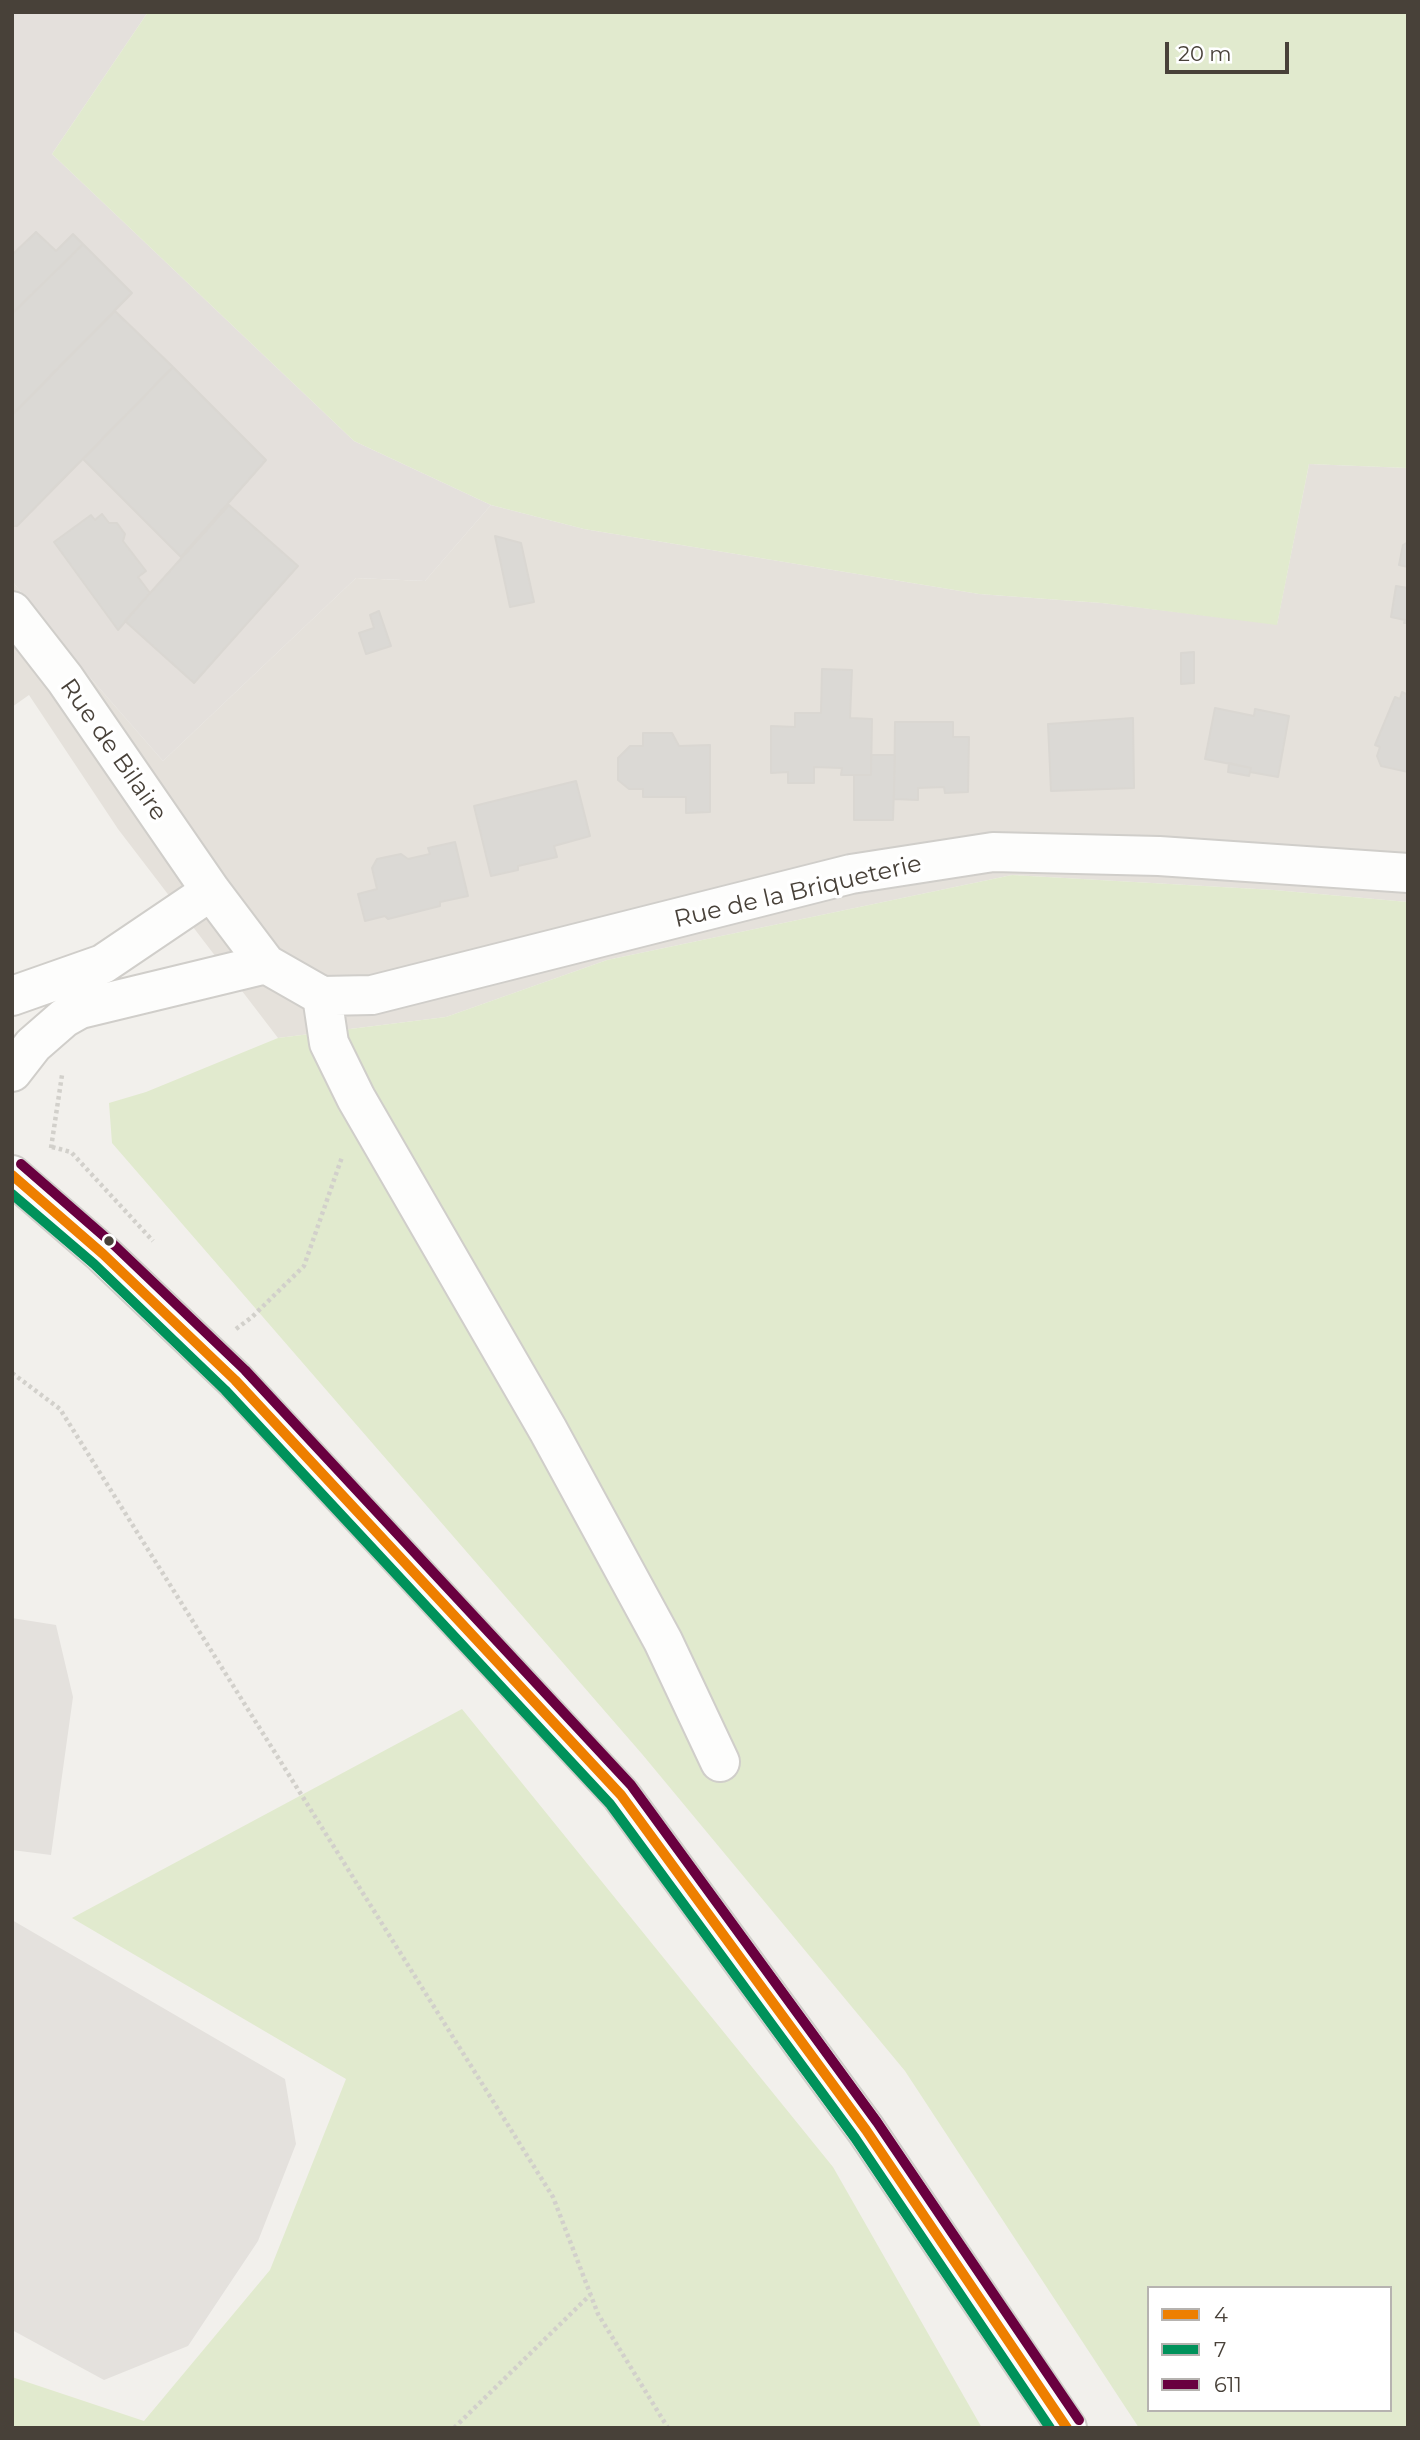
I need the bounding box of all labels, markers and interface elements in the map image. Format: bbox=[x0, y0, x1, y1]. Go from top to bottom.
scale bar bbox=[1168, 28, 1292, 72]
text: 20 m bbox=[1178, 41, 1232, 66]
street label: Rue de Bilaire bbox=[53, 673, 173, 827]
street label: Rue de la Briqueterie bbox=[671, 849, 925, 935]
unlabelled marker bbox=[102, 1234, 116, 1248]
legend bbox=[1147, 2286, 1392, 2412]
text: 4 bbox=[1214, 2302, 1228, 2327]
text: 7 bbox=[1214, 2337, 1226, 2362]
text: 611 bbox=[1214, 2372, 1242, 2397]

